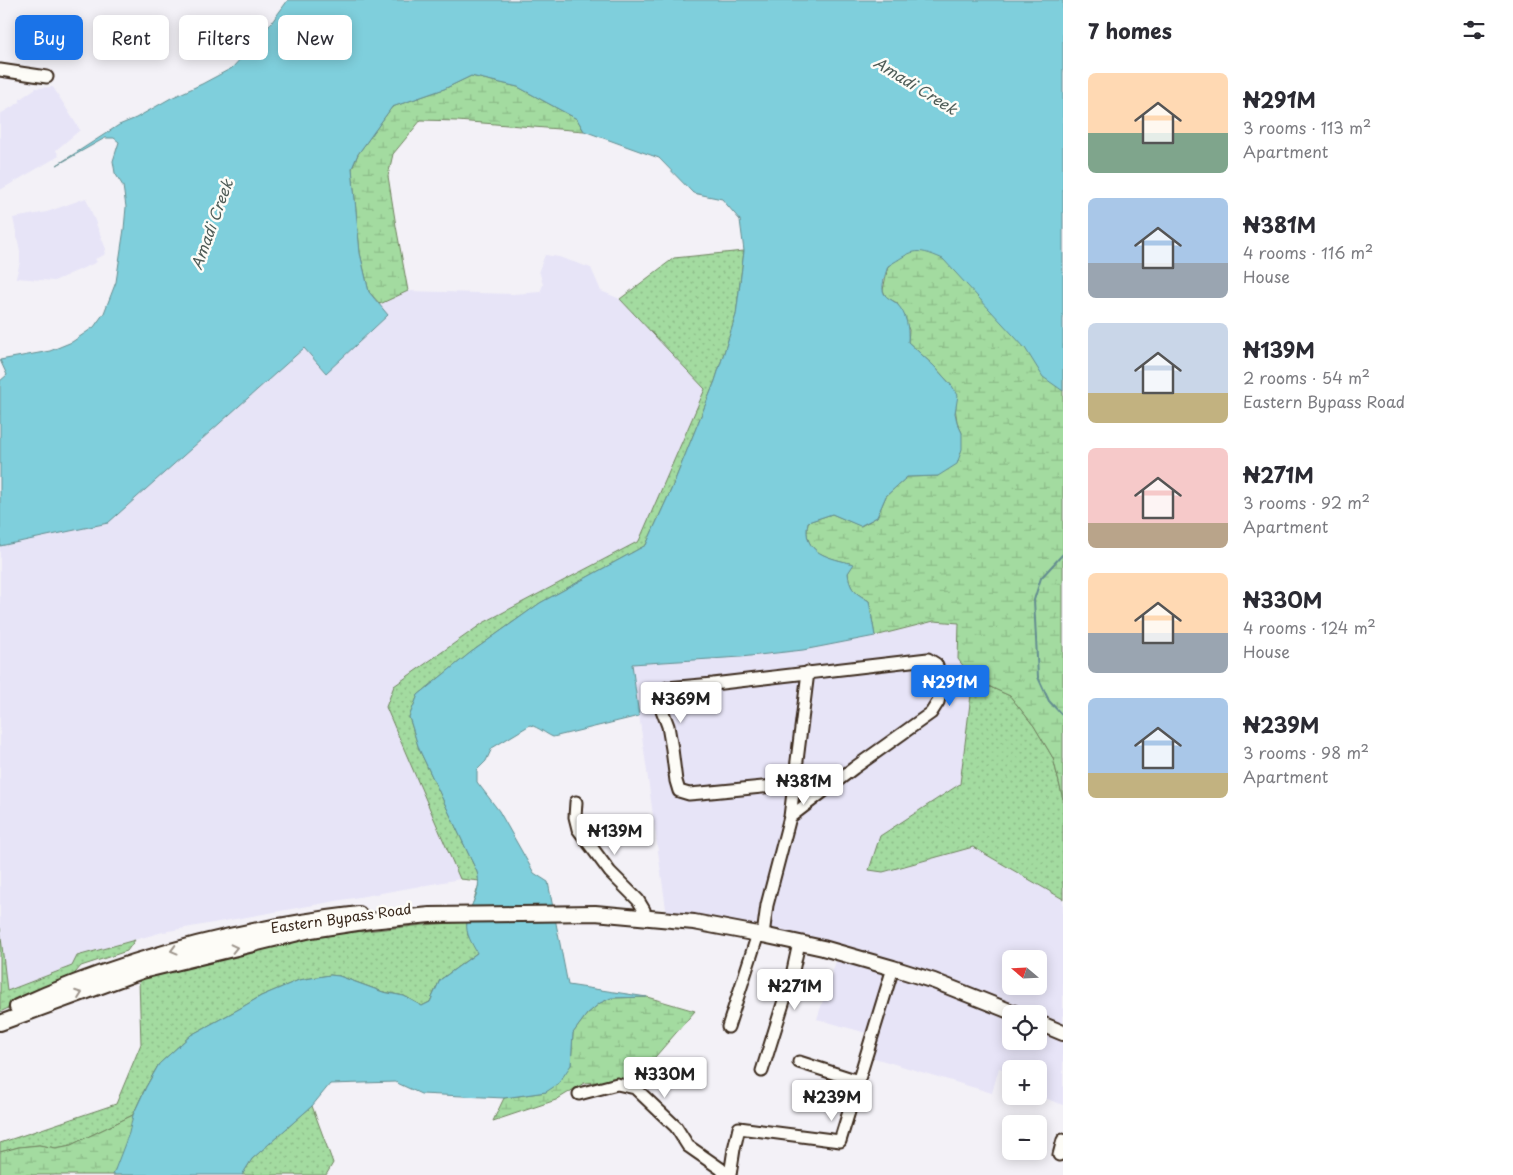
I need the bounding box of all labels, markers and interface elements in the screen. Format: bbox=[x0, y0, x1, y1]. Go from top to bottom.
text: 7 homes bbox=[1088, 14, 1172, 46]
chip: Buy bbox=[15, 15, 83, 60]
chip: Rent bbox=[93, 15, 169, 60]
chip: Filters bbox=[179, 15, 268, 60]
chip: New bbox=[278, 15, 352, 60]
icon: filters bbox=[1460, 16, 1488, 44]
water label: Amadi Creek bbox=[870, 50, 963, 120]
text: ₦291M bbox=[1243, 83, 1316, 115]
icon: home bbox=[1128, 93, 1188, 153]
text: 3 rooms · 113 m² bbox=[1243, 115, 1371, 139]
text: Apartment bbox=[1243, 139, 1328, 163]
water label: Amadi Creek bbox=[184, 175, 238, 272]
text: ₦381M bbox=[1243, 208, 1316, 240]
icon: home bbox=[1128, 218, 1188, 278]
text: 4 rooms · 116 m² bbox=[1243, 240, 1373, 264]
text: House bbox=[1243, 264, 1290, 288]
text: ₦139M bbox=[1243, 333, 1315, 365]
icon: home bbox=[1128, 343, 1188, 403]
text: 2 rooms · 54 m² bbox=[1243, 365, 1370, 389]
text: Eastern Bypass Road bbox=[1243, 389, 1405, 413]
text: ₦271M bbox=[1243, 458, 1314, 490]
icon: home bbox=[1128, 468, 1188, 528]
text: 3 rooms · 92 m² bbox=[1243, 490, 1370, 514]
text: Apartment bbox=[1243, 514, 1328, 538]
text: ₦330M bbox=[1243, 583, 1322, 615]
icon: home bbox=[1128, 593, 1188, 653]
text: 4 rooms · 124 m² bbox=[1243, 615, 1376, 639]
text: House bbox=[1243, 639, 1290, 663]
pin: ₦291M bbox=[915, 664, 985, 707]
text: ₦291M bbox=[922, 669, 978, 693]
pin: ₦369M bbox=[646, 682, 716, 724]
text: ₦369M bbox=[652, 686, 710, 710]
text: ₦239M bbox=[1243, 708, 1319, 740]
icon: home bbox=[1128, 718, 1188, 778]
text: 3 rooms · 98 m² bbox=[1243, 740, 1369, 764]
pin: ₦381M bbox=[769, 764, 839, 806]
text: Apartment bbox=[1243, 764, 1328, 788]
text: ₦381M bbox=[776, 768, 832, 792]
pin: ₦139M bbox=[580, 814, 650, 856]
text: ₦139M bbox=[588, 818, 642, 842]
street label: Eastern Bypass Road bbox=[269, 898, 413, 938]
one-way arrow bbox=[230, 943, 239, 954]
one-way arrow bbox=[170, 944, 179, 955]
north arrow bbox=[1002, 950, 1048, 995]
map controls bbox=[1002, 950, 1047, 1160]
pin: ₦271M bbox=[760, 968, 830, 1011]
text: ₦271M bbox=[768, 973, 822, 997]
one-way arrow bbox=[74, 990, 82, 1000]
button: locate bbox=[1002, 1005, 1047, 1050]
pin: ₦330M bbox=[630, 1056, 700, 1099]
button: + bbox=[1002, 1060, 1047, 1105]
text: ₦330M bbox=[635, 1061, 695, 1085]
pin: ₦239M bbox=[797, 1080, 867, 1122]
text: ₦239M bbox=[803, 1084, 861, 1108]
button: − bbox=[1002, 1115, 1047, 1160]

